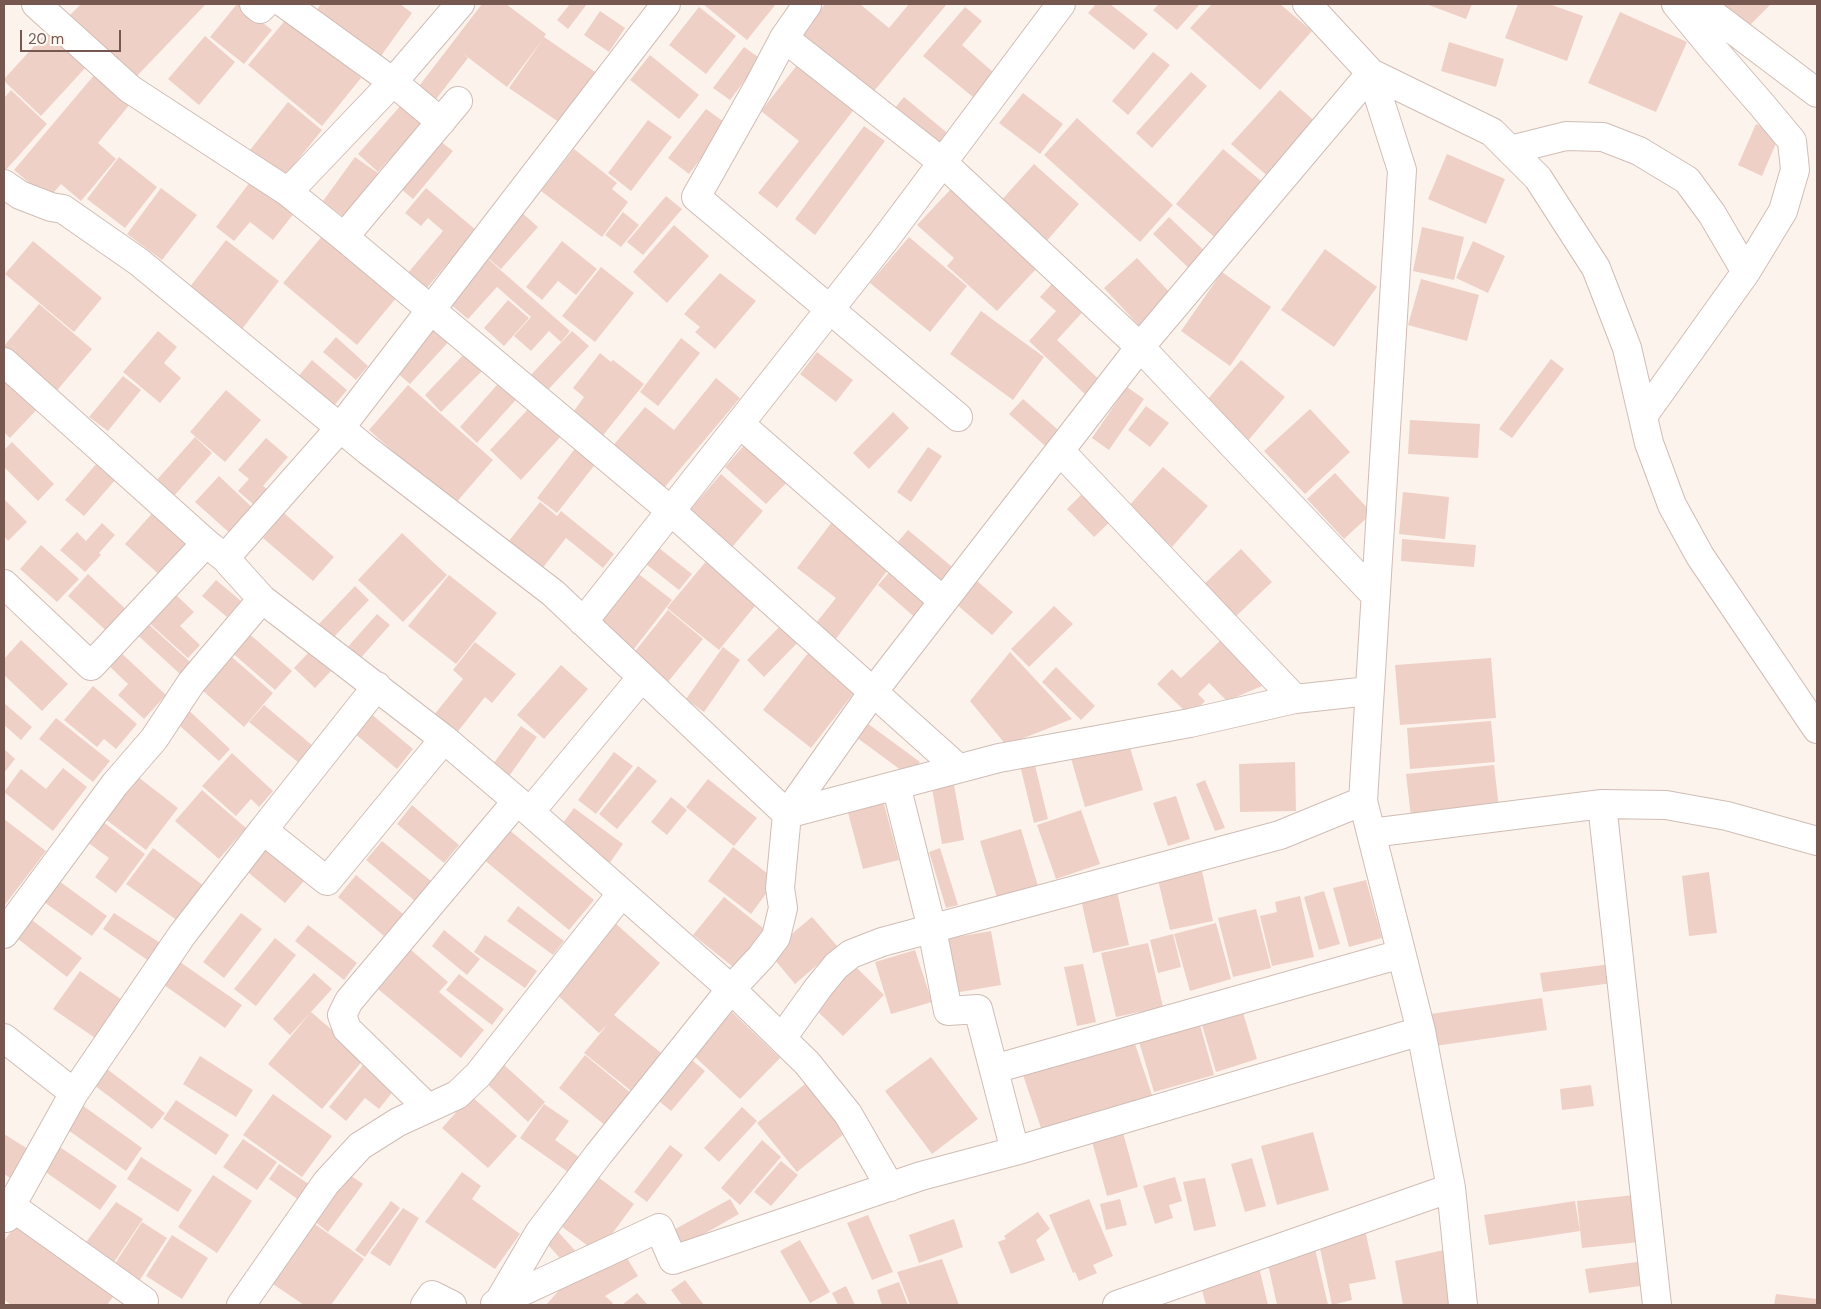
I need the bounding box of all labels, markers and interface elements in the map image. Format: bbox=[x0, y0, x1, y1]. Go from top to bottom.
scale bar bbox=[22, 20, 124, 52]
text: 20 m bbox=[28, 29, 64, 49]

